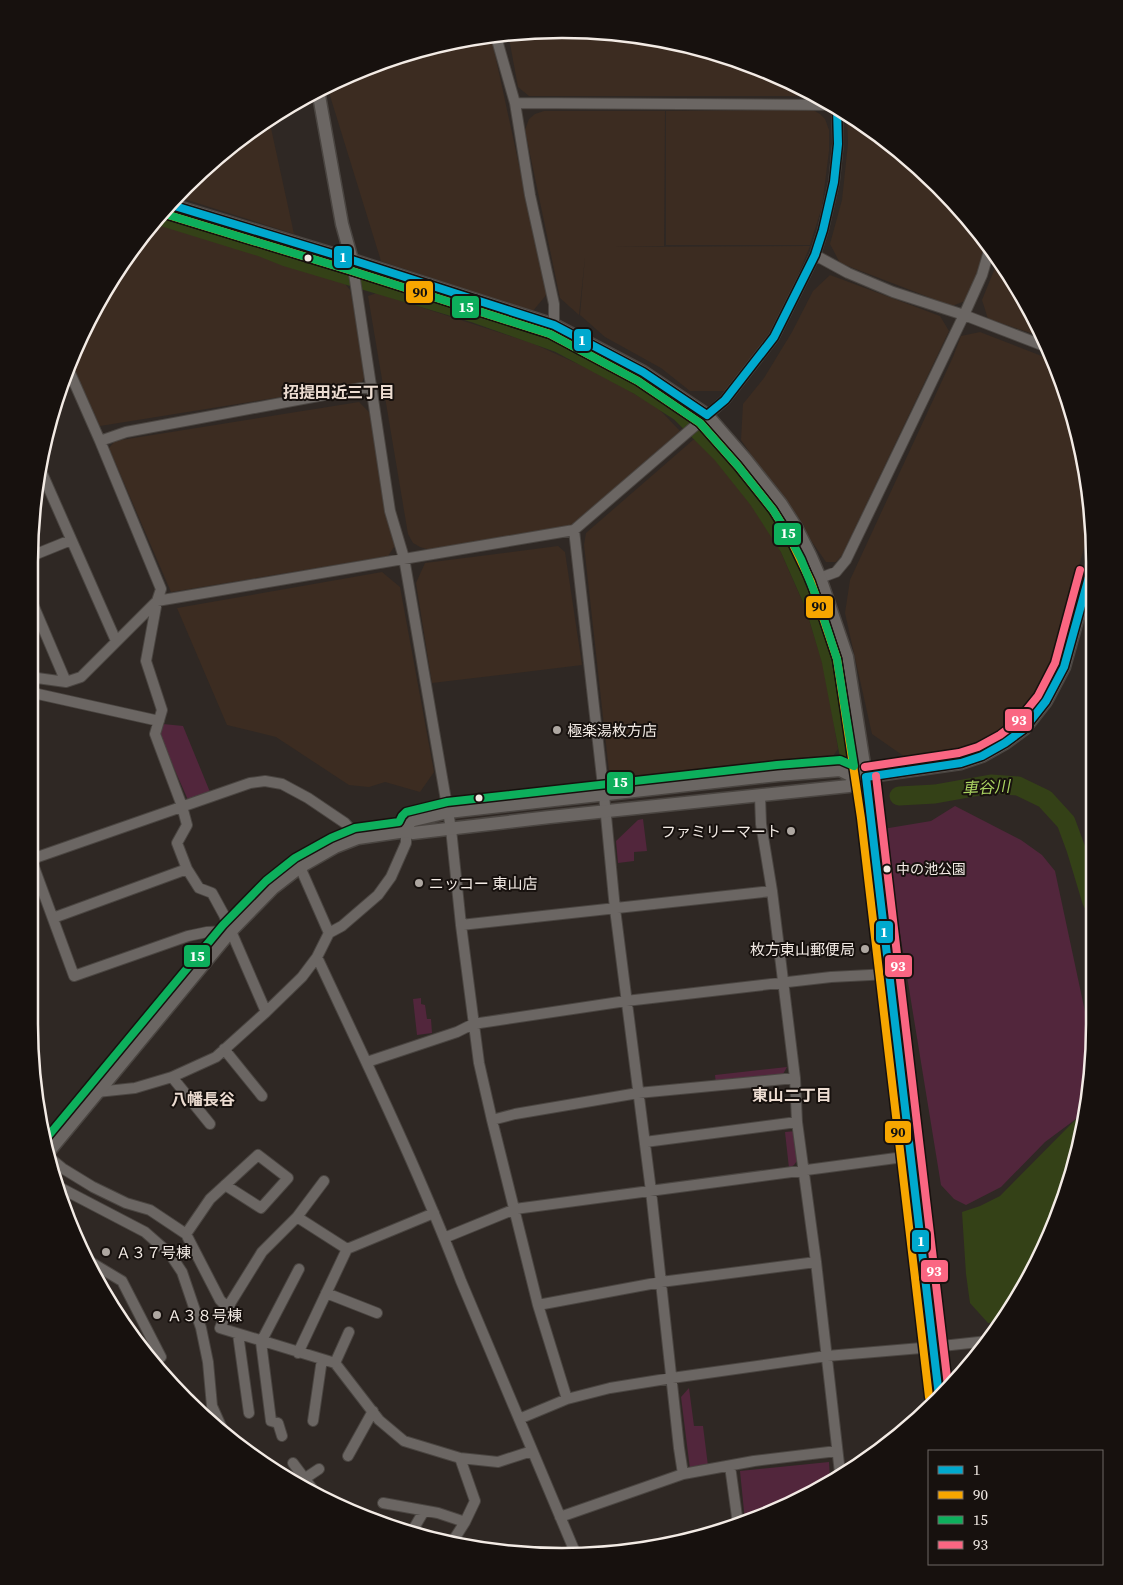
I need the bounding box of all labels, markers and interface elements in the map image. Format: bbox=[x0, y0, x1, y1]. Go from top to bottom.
line badge: 1 bbox=[333, 245, 353, 269]
text: 1 bbox=[339, 247, 347, 267]
unlabelled marker bbox=[303, 253, 313, 263]
line badge: 90 bbox=[405, 280, 434, 304]
text: 90 bbox=[412, 282, 428, 302]
line badge: 15 bbox=[451, 295, 480, 319]
text: 15 bbox=[458, 297, 474, 317]
line badge: 1 bbox=[573, 328, 592, 352]
text: 1 bbox=[578, 330, 586, 350]
district label: 招提田近三丁目 bbox=[283, 381, 395, 403]
line badge: 15 bbox=[773, 522, 802, 546]
text: 15 bbox=[780, 523, 796, 543]
line badge: 90 bbox=[805, 595, 834, 619]
text: 90 bbox=[811, 596, 827, 616]
line badge: 93 bbox=[1004, 708, 1033, 732]
text: 93 bbox=[1011, 710, 1027, 730]
place label: 極楽湯枚方店 bbox=[567, 720, 657, 741]
marker: 極楽湯枚方店 bbox=[551, 724, 563, 736]
line badge: 15 bbox=[606, 771, 634, 795]
text: 15 bbox=[612, 772, 628, 792]
water label: 車谷川 bbox=[961, 775, 1013, 799]
unlabelled marker bbox=[474, 793, 484, 803]
place label: ファミリーマート bbox=[661, 821, 781, 842]
marker: ファミリーマート bbox=[785, 825, 797, 837]
place label: 中の池公園 bbox=[896, 859, 966, 879]
marker: 中の池公園 bbox=[882, 864, 892, 874]
place label: ニッコー 東山店 bbox=[429, 873, 538, 894]
marker: ニッコー 東山店 bbox=[413, 877, 425, 889]
line badge: 1 bbox=[875, 920, 894, 944]
text: 1 bbox=[880, 922, 888, 942]
place label: 枚方東山郵便局 bbox=[750, 939, 855, 960]
marker: 枚方東山郵便局 bbox=[859, 943, 871, 955]
line badge: 15 bbox=[183, 944, 211, 968]
text: 15 bbox=[189, 946, 205, 966]
line badge: 93 bbox=[884, 954, 913, 978]
text: 93 bbox=[890, 956, 906, 976]
district label: 東山二丁目 bbox=[752, 1084, 832, 1106]
district label: 八幡長谷 bbox=[171, 1088, 235, 1110]
line badge: 90 bbox=[884, 1120, 912, 1144]
text: 90 bbox=[890, 1122, 906, 1142]
line badge: 1 bbox=[911, 1229, 930, 1253]
text: 1 bbox=[917, 1231, 925, 1251]
place label: Ａ３７号棟 bbox=[116, 1242, 191, 1263]
marker: Ａ３７号棟 bbox=[100, 1246, 112, 1258]
line badge: 93 bbox=[920, 1259, 949, 1283]
text: 93 bbox=[926, 1261, 942, 1281]
place label: Ａ３８号棟 bbox=[167, 1305, 242, 1326]
marker: Ａ３８号棟 bbox=[151, 1309, 163, 1321]
legend bbox=[928, 1450, 1103, 1565]
text: 1 bbox=[973, 1459, 981, 1480]
text: 90 bbox=[973, 1484, 988, 1505]
text: 15 bbox=[973, 1509, 988, 1530]
text: 93 bbox=[973, 1534, 988, 1555]

